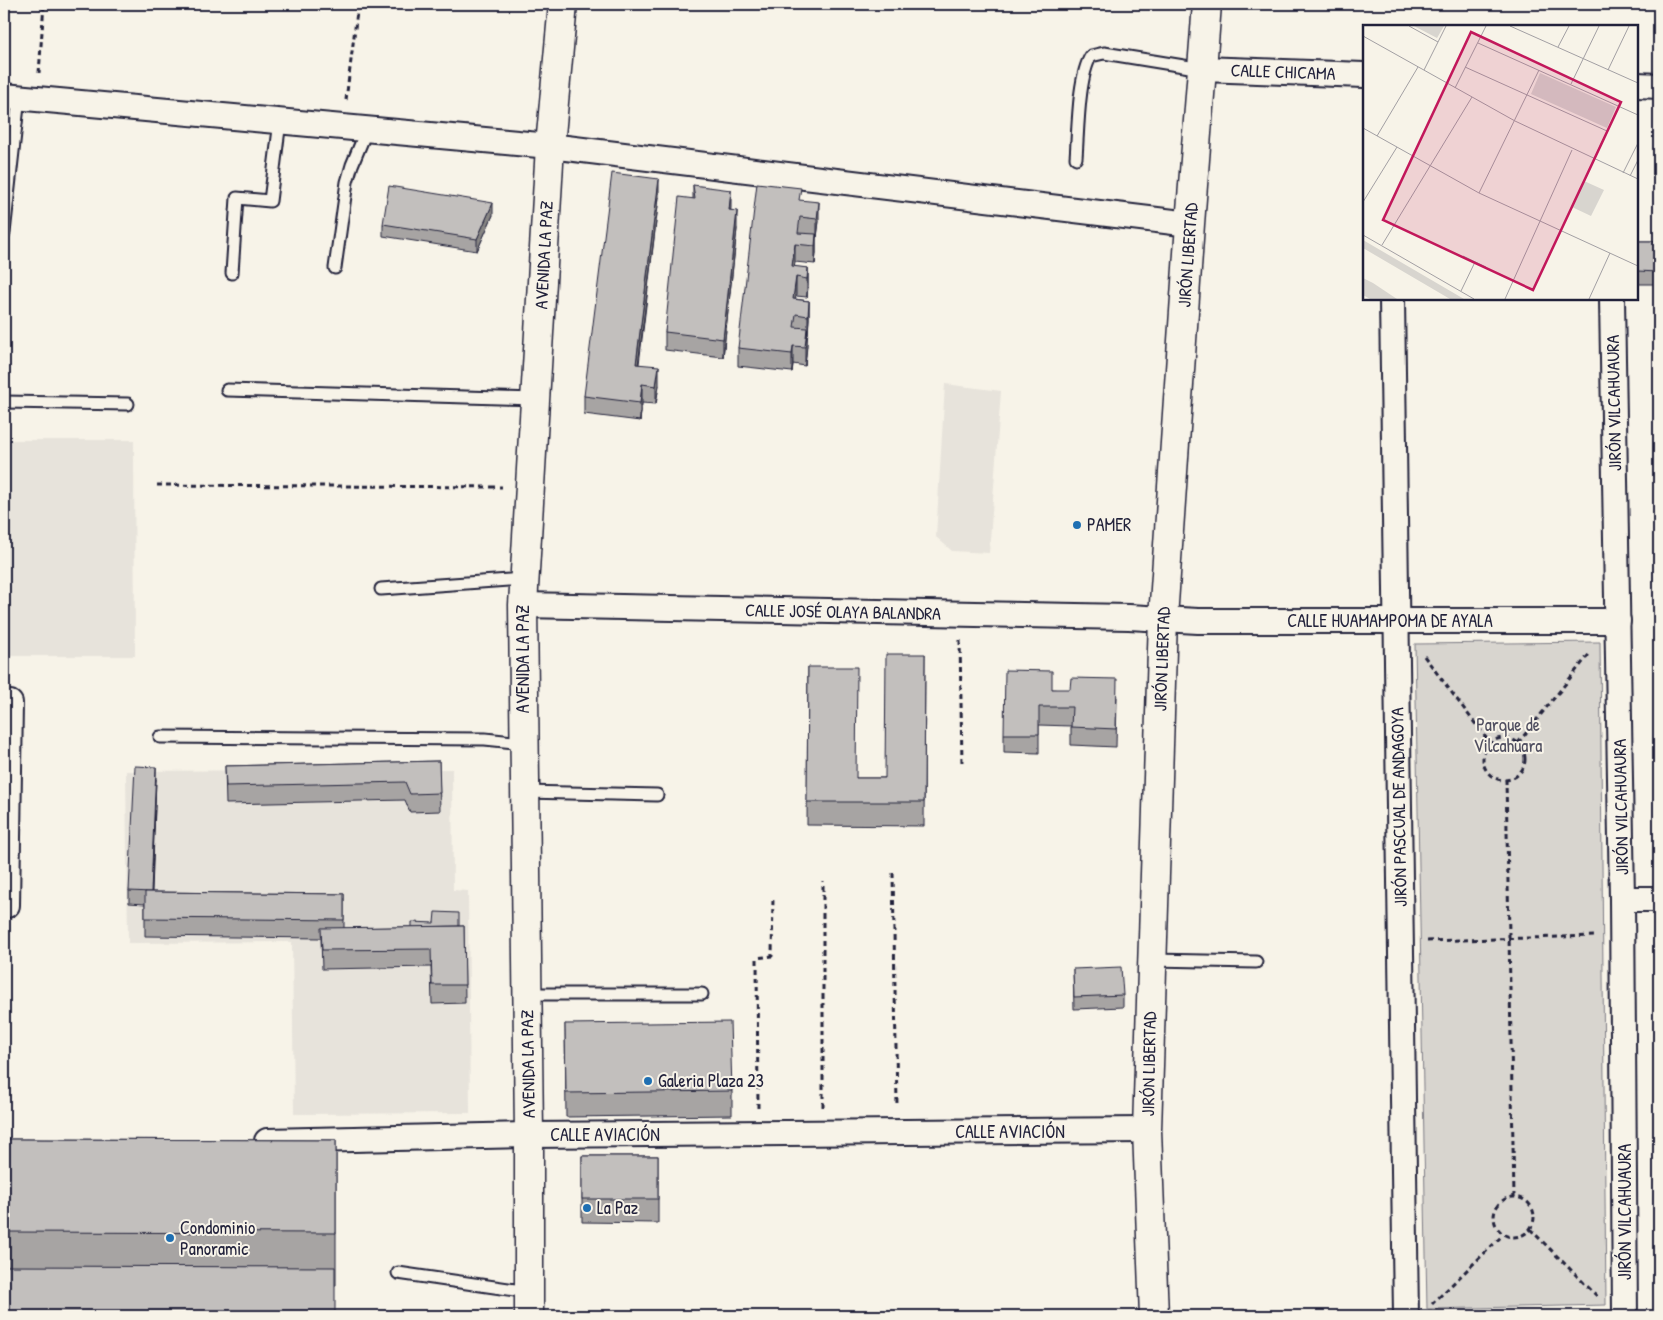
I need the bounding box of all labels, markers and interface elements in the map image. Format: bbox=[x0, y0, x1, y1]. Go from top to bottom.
inset map bbox=[1363, 25, 1638, 300]
street label: CALLE CHICAMA bbox=[1230, 57, 1336, 86]
street label: AVENIDA LA PAZ bbox=[528, 200, 559, 310]
street label: JIRÓN LIBERTAD bbox=[1171, 201, 1204, 308]
street label: JIRÓN VILCAHUAURA bbox=[1600, 334, 1627, 471]
place label: PAMER bbox=[1087, 512, 1131, 537]
marker: PAMER bbox=[1071, 519, 1083, 531]
street label: CALLE JOSÉ OLAYA BALANDRA bbox=[745, 597, 941, 626]
street label: AVENIDA LA PAZ bbox=[510, 605, 535, 713]
street label: JIRÓN LIBERTAD bbox=[1147, 606, 1176, 712]
street label: CALLE HUAMAMPOMA DE AYALA bbox=[1287, 608, 1493, 633]
street label: JIRÓN PASCUAL DE ANDAGOYA bbox=[1384, 707, 1413, 907]
park label: Parque de Vilcahuara bbox=[1474, 712, 1542, 758]
street label: JIRÓN VILCAHUAURA bbox=[1607, 738, 1634, 875]
street label: AVENIDA LA PAZ bbox=[514, 1010, 541, 1118]
street label: JIRÓN LIBERTAD bbox=[1135, 1011, 1162, 1117]
place label: Galeria Plaza 23 bbox=[658, 1068, 764, 1093]
marker: Galeria Plaza 23 bbox=[642, 1075, 654, 1087]
street label: CALLE AVIACIÓN bbox=[955, 1119, 1065, 1144]
street label: CALLE AVIACIÓN bbox=[550, 1122, 660, 1147]
street label: JIRÓN VILCAHUAURA bbox=[1612, 1144, 1637, 1280]
place label: La Paz bbox=[597, 1195, 639, 1220]
marker: La Paz bbox=[581, 1202, 593, 1214]
place label: Condominio Panoramic bbox=[180, 1215, 255, 1261]
marker: Condominio Panoramic bbox=[164, 1232, 176, 1244]

